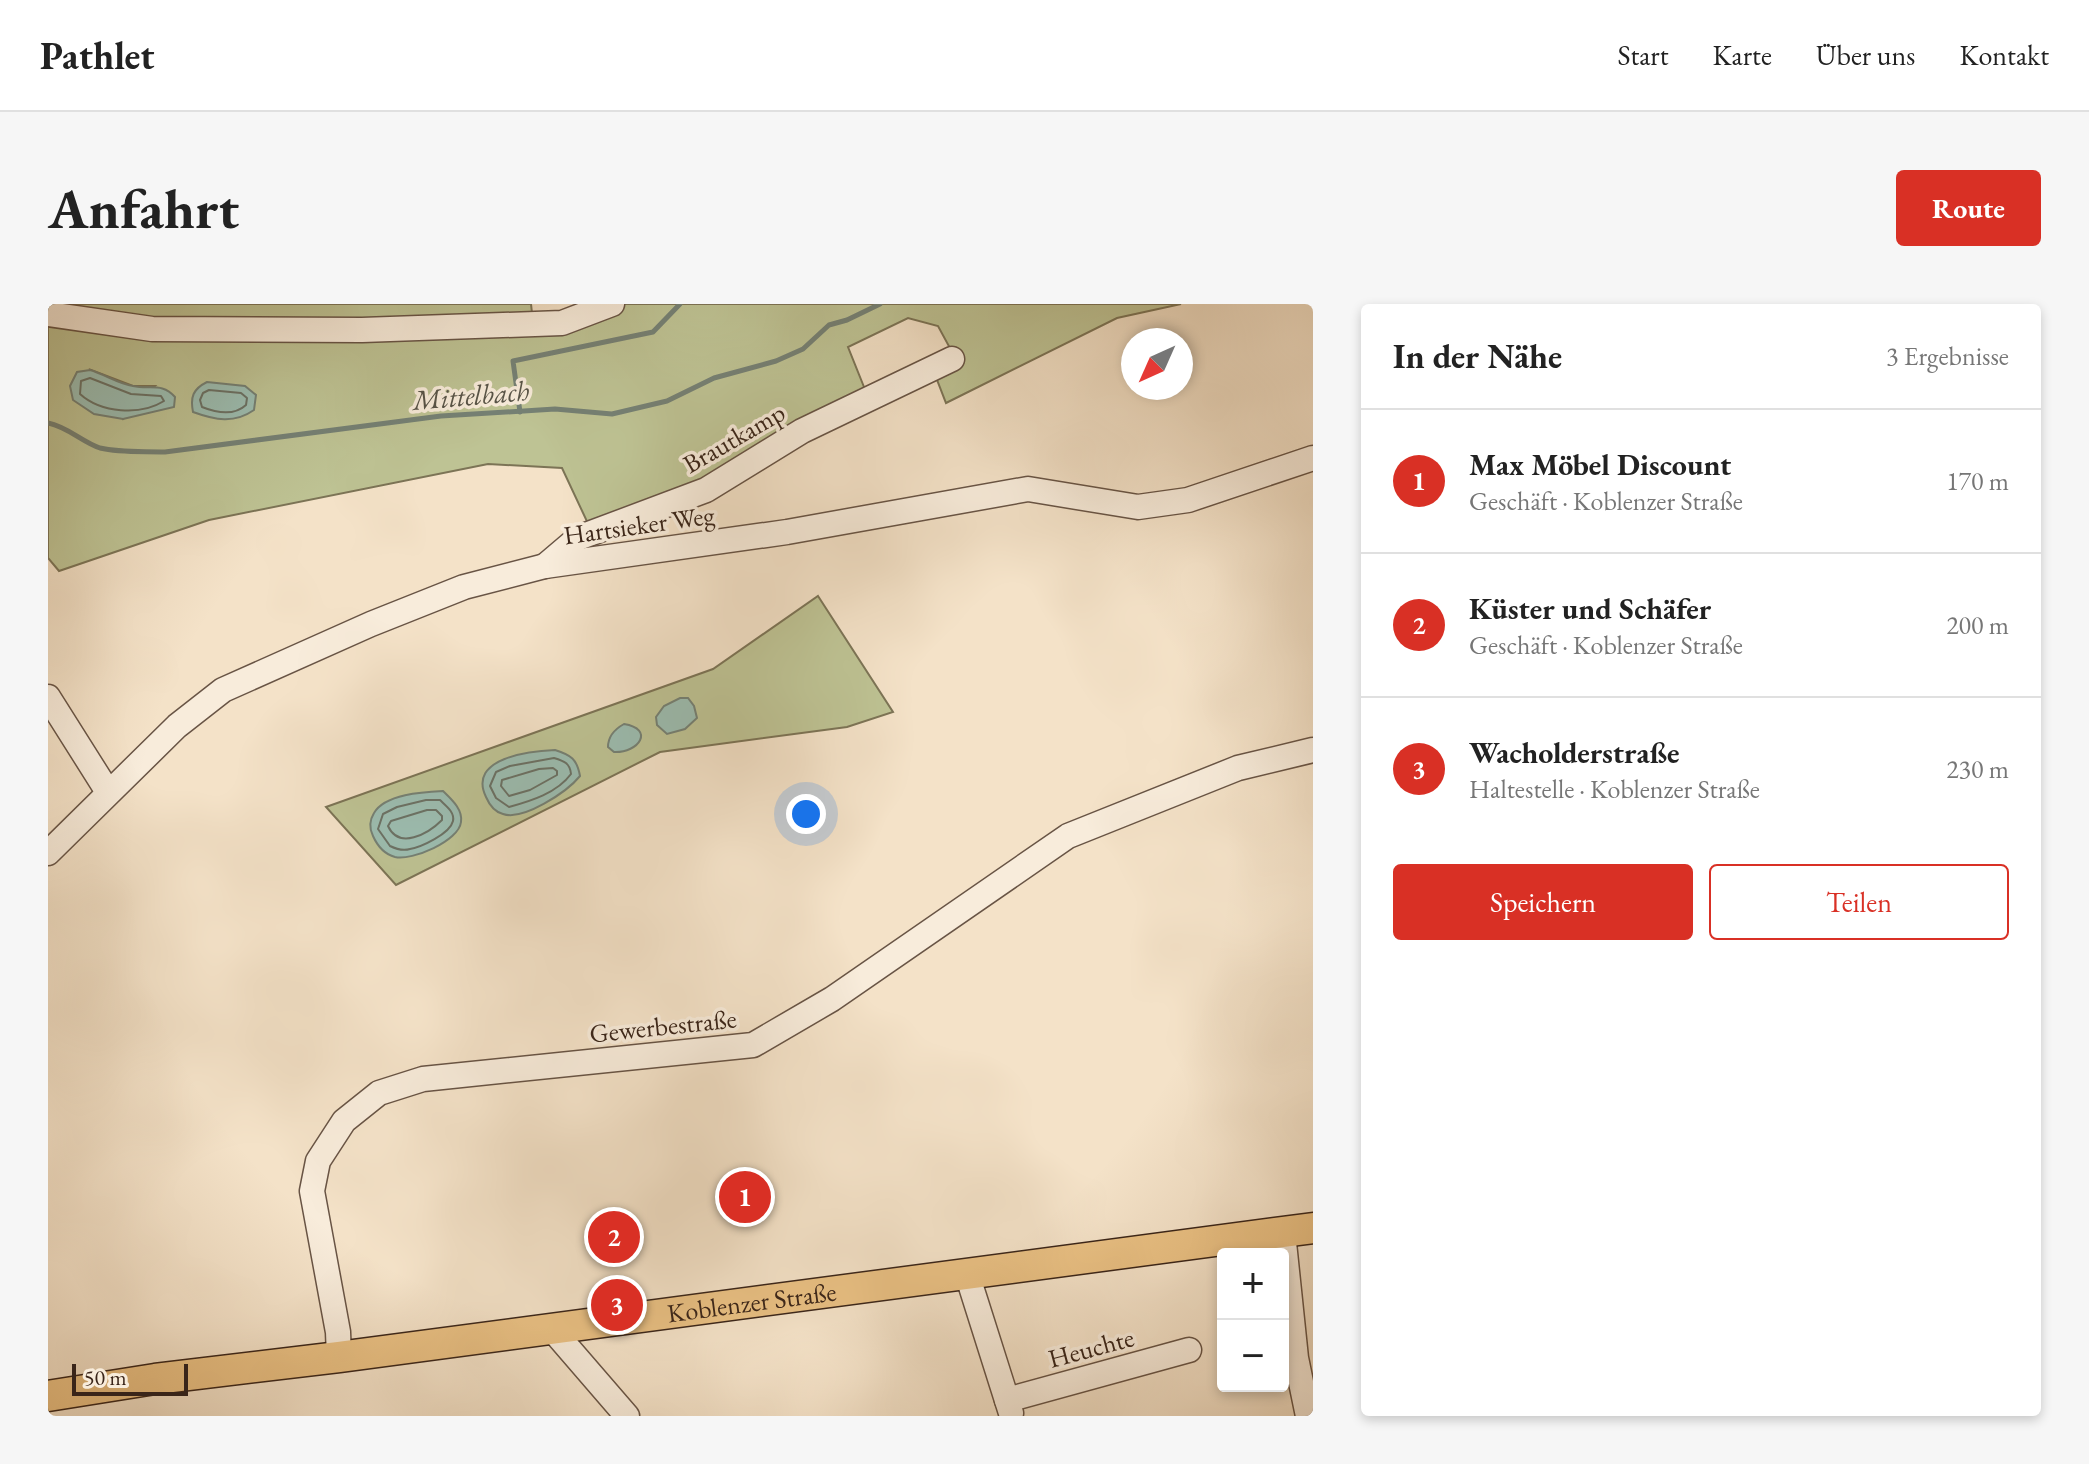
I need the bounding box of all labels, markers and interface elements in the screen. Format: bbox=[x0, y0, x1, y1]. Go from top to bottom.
text: Pathlet bbox=[40, 31, 155, 80]
text: Start bbox=[1617, 37, 1669, 73]
text: Karte bbox=[1713, 37, 1772, 73]
text: Über uns bbox=[1816, 37, 1915, 73]
text: Kontakt bbox=[1959, 37, 2049, 73]
button: Route bbox=[1896, 170, 2041, 246]
text: Anfahrt bbox=[48, 172, 239, 245]
north arrow bbox=[1121, 328, 1193, 400]
text: In der Nähe bbox=[1393, 334, 1562, 378]
text: 3 Ergebnisse bbox=[1886, 339, 2009, 373]
water label: Mittelbach bbox=[409, 372, 531, 418]
street label: Brautkamp bbox=[677, 395, 791, 481]
text: Max Möbel Discount bbox=[1469, 445, 1731, 484]
text: 1 bbox=[1412, 464, 1426, 498]
text: 170 m bbox=[1946, 464, 2009, 498]
text: Geschäft · Koblenzer Straße bbox=[1469, 484, 1743, 518]
street label: Hartsieker Weg bbox=[561, 497, 717, 552]
text: Küster und Schäfer bbox=[1469, 589, 1711, 628]
text: 2 bbox=[1412, 608, 1426, 642]
text: 200 m bbox=[1946, 608, 2009, 642]
text: Geschäft · Koblenzer Straße bbox=[1469, 628, 1743, 662]
text: Wacholderstraße bbox=[1469, 733, 1680, 772]
text: 3 bbox=[1412, 752, 1426, 786]
text: 230 m bbox=[1946, 752, 2009, 786]
text: Haltestelle · Koblenzer Straße bbox=[1469, 772, 1760, 806]
your location bbox=[786, 794, 826, 834]
button: Speichern bbox=[1393, 864, 1693, 940]
button: Teilen bbox=[1709, 864, 2009, 940]
street label: Gewerbestraße bbox=[588, 1001, 738, 1051]
pin: 1 bbox=[719, 1167, 771, 1227]
pin: 2 bbox=[588, 1207, 640, 1267]
map controls bbox=[1217, 1248, 1289, 1392]
button: + bbox=[1217, 1248, 1289, 1320]
street label: Koblenzer Straße bbox=[665, 1274, 838, 1330]
pin: 3 bbox=[591, 1275, 643, 1335]
street label: Heuchte bbox=[1044, 1320, 1138, 1376]
button: − bbox=[1217, 1320, 1289, 1392]
scale bar bbox=[72, 1360, 188, 1396]
text: 50 m bbox=[84, 1363, 127, 1392]

